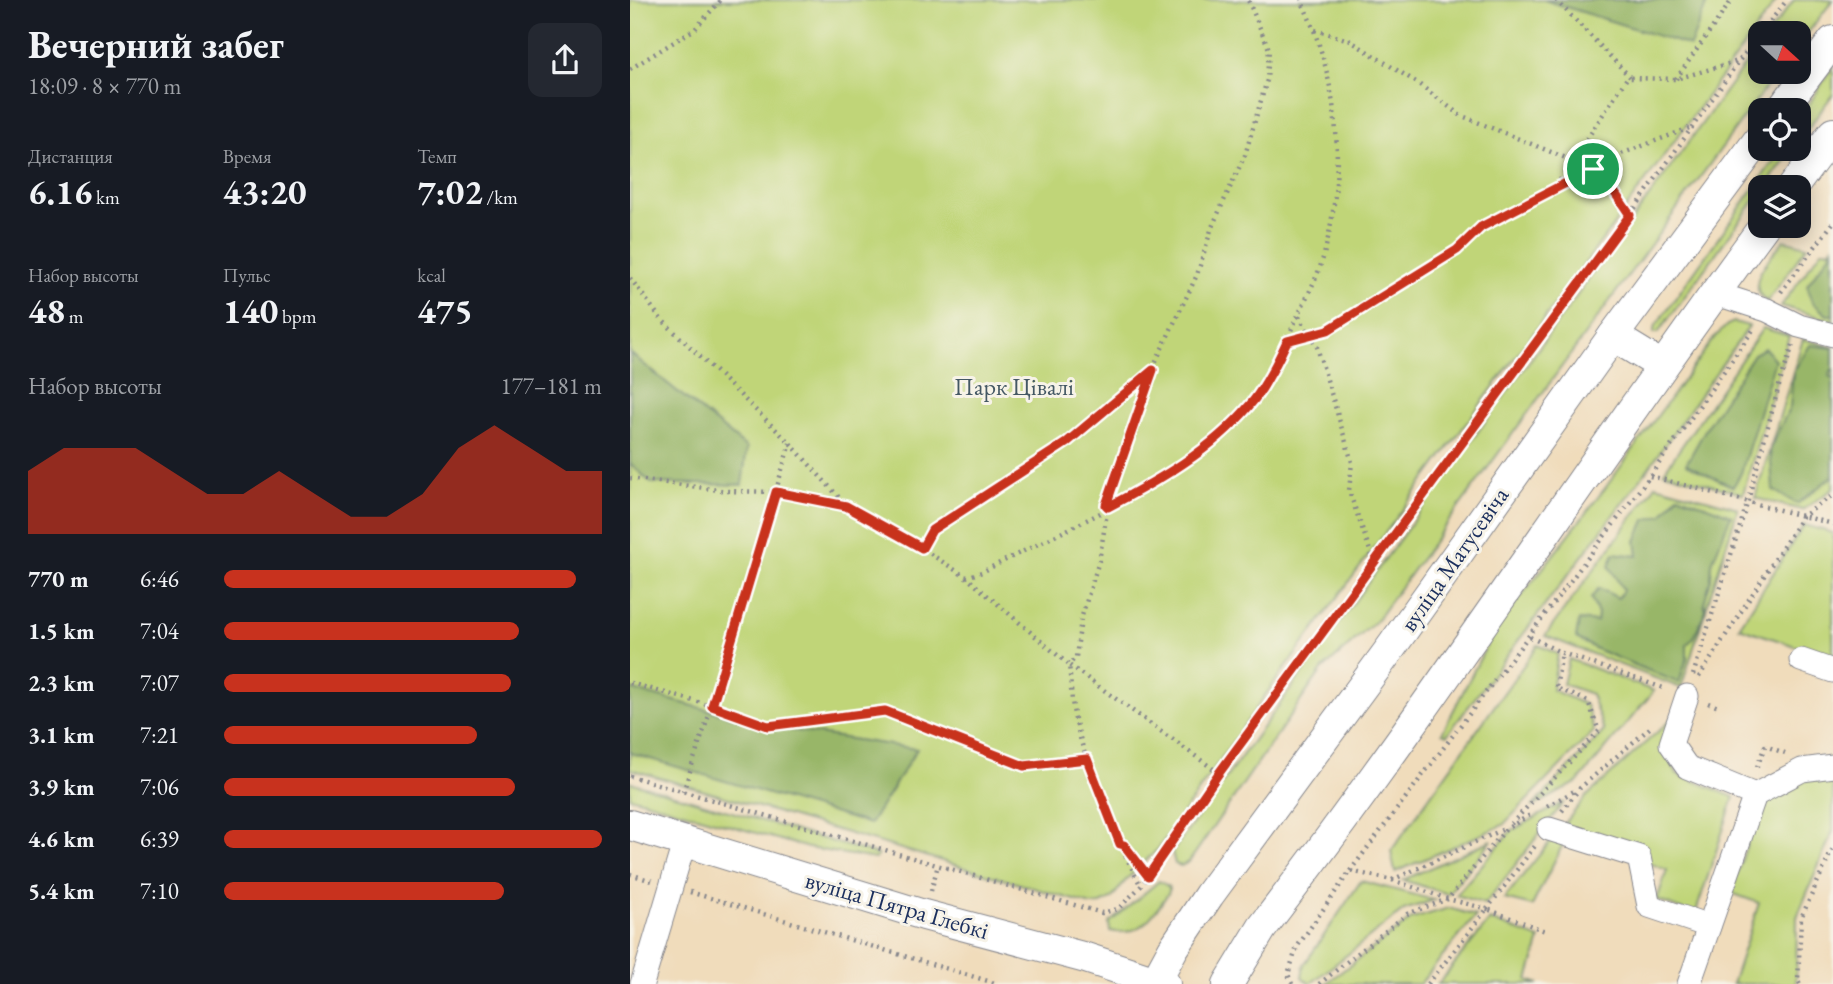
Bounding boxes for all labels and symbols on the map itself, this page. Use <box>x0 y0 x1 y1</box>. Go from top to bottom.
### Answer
north arrow <box>1748 21 1811 84</box>
pin <box>1563 139 1623 199</box>
park label: Парк Цівалі <box>954 371 1074 402</box>
street label: вуліца Матусевіча <box>1393 480 1516 637</box>
street label: вуліца Пятра Глебкі <box>802 864 992 946</box>

